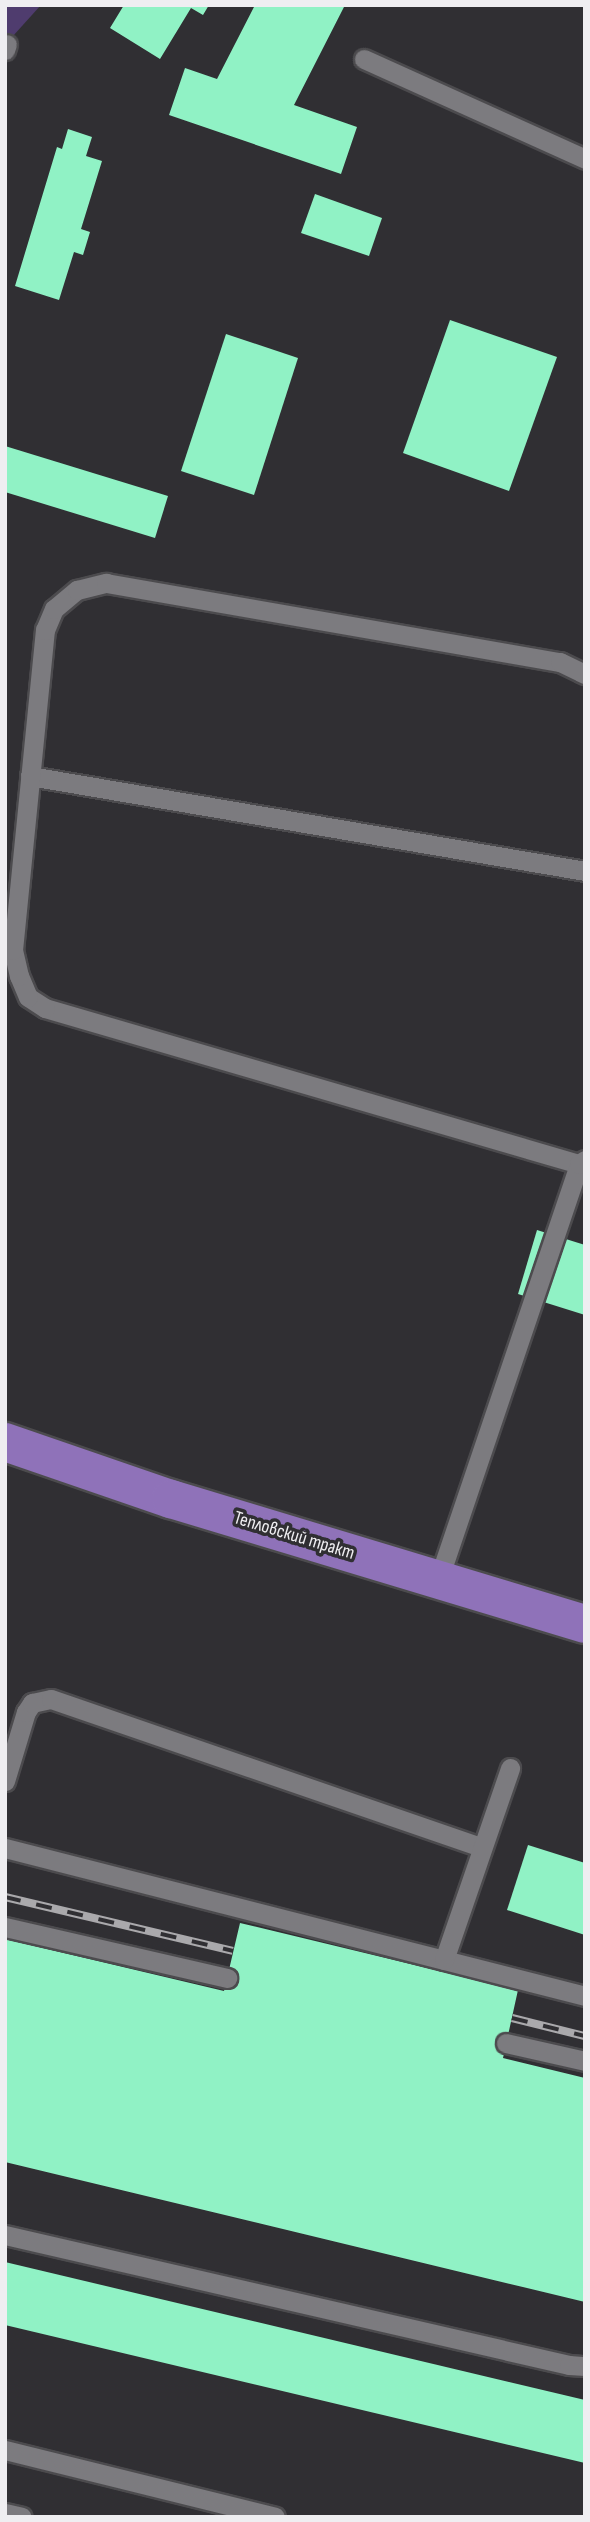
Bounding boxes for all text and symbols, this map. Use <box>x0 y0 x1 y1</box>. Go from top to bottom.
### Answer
street label: Тепловский тракт <box>231 1507 357 1565</box>

